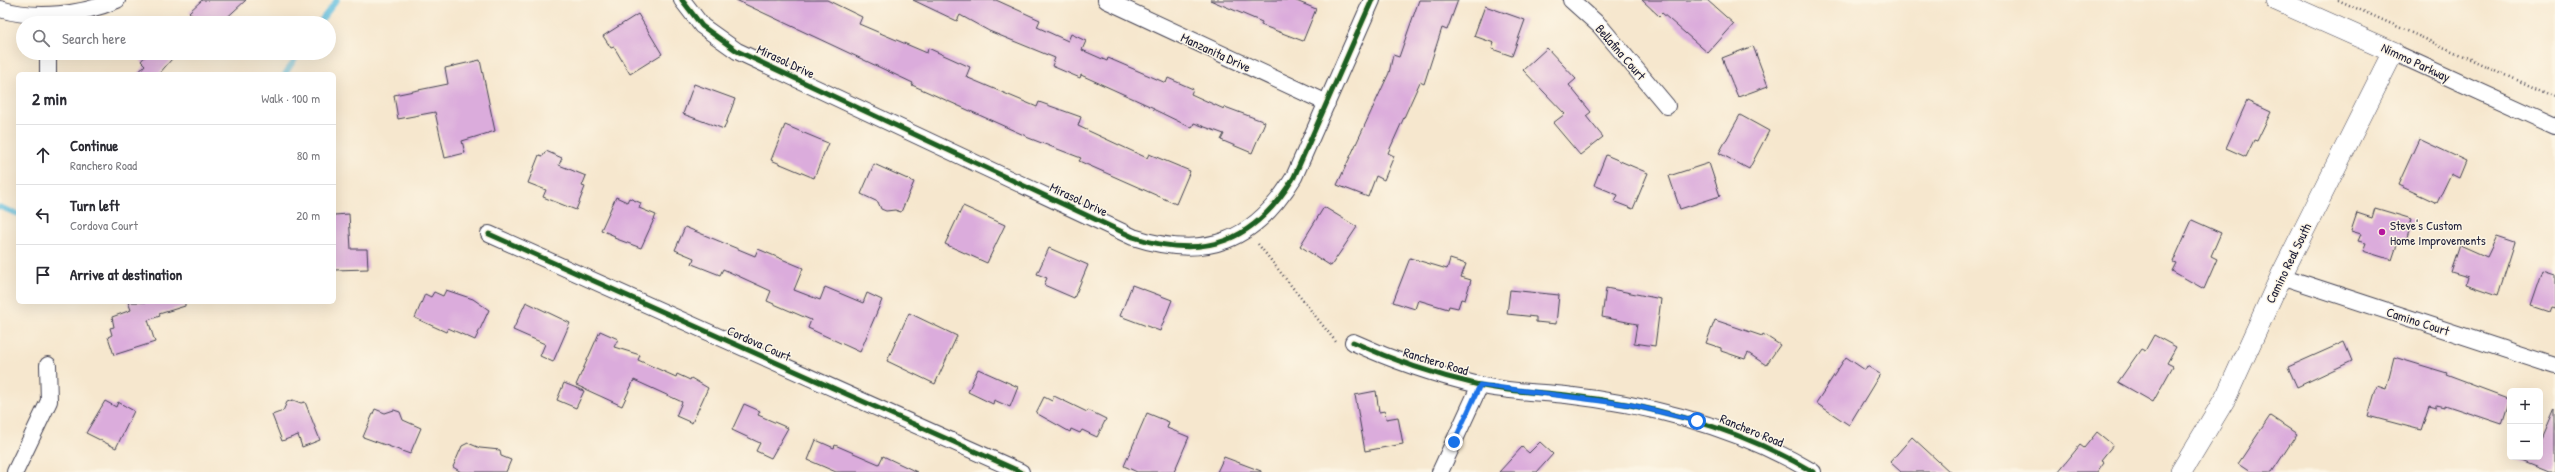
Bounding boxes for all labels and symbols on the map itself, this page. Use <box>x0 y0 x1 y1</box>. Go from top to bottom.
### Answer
street label: Bellafina Court <box>1592 20 1651 84</box>
street label: Manzanita Drive <box>1178 28 1254 76</box>
street label: Nimmo Parkway <box>2379 38 2454 86</box>
street label: Mirasol Drive <box>754 40 818 82</box>
street label: Mirasol Drive <box>1047 178 1111 220</box>
place label: Steve's Custom Home Improvements <box>2390 216 2486 249</box>
street label: Camino Real South <box>2261 219 2315 306</box>
marker: Steve's Custom Home Improvements <box>2377 227 2387 237</box>
street label: Camino Court <box>2384 302 2452 340</box>
street label: Cordova Court <box>724 321 794 365</box>
street label: Ranchero Road <box>1401 343 1471 379</box>
street label: Ranchero Road <box>1718 409 1786 451</box>
route start <box>1688 412 1706 430</box>
route end <box>1445 433 1463 451</box>

